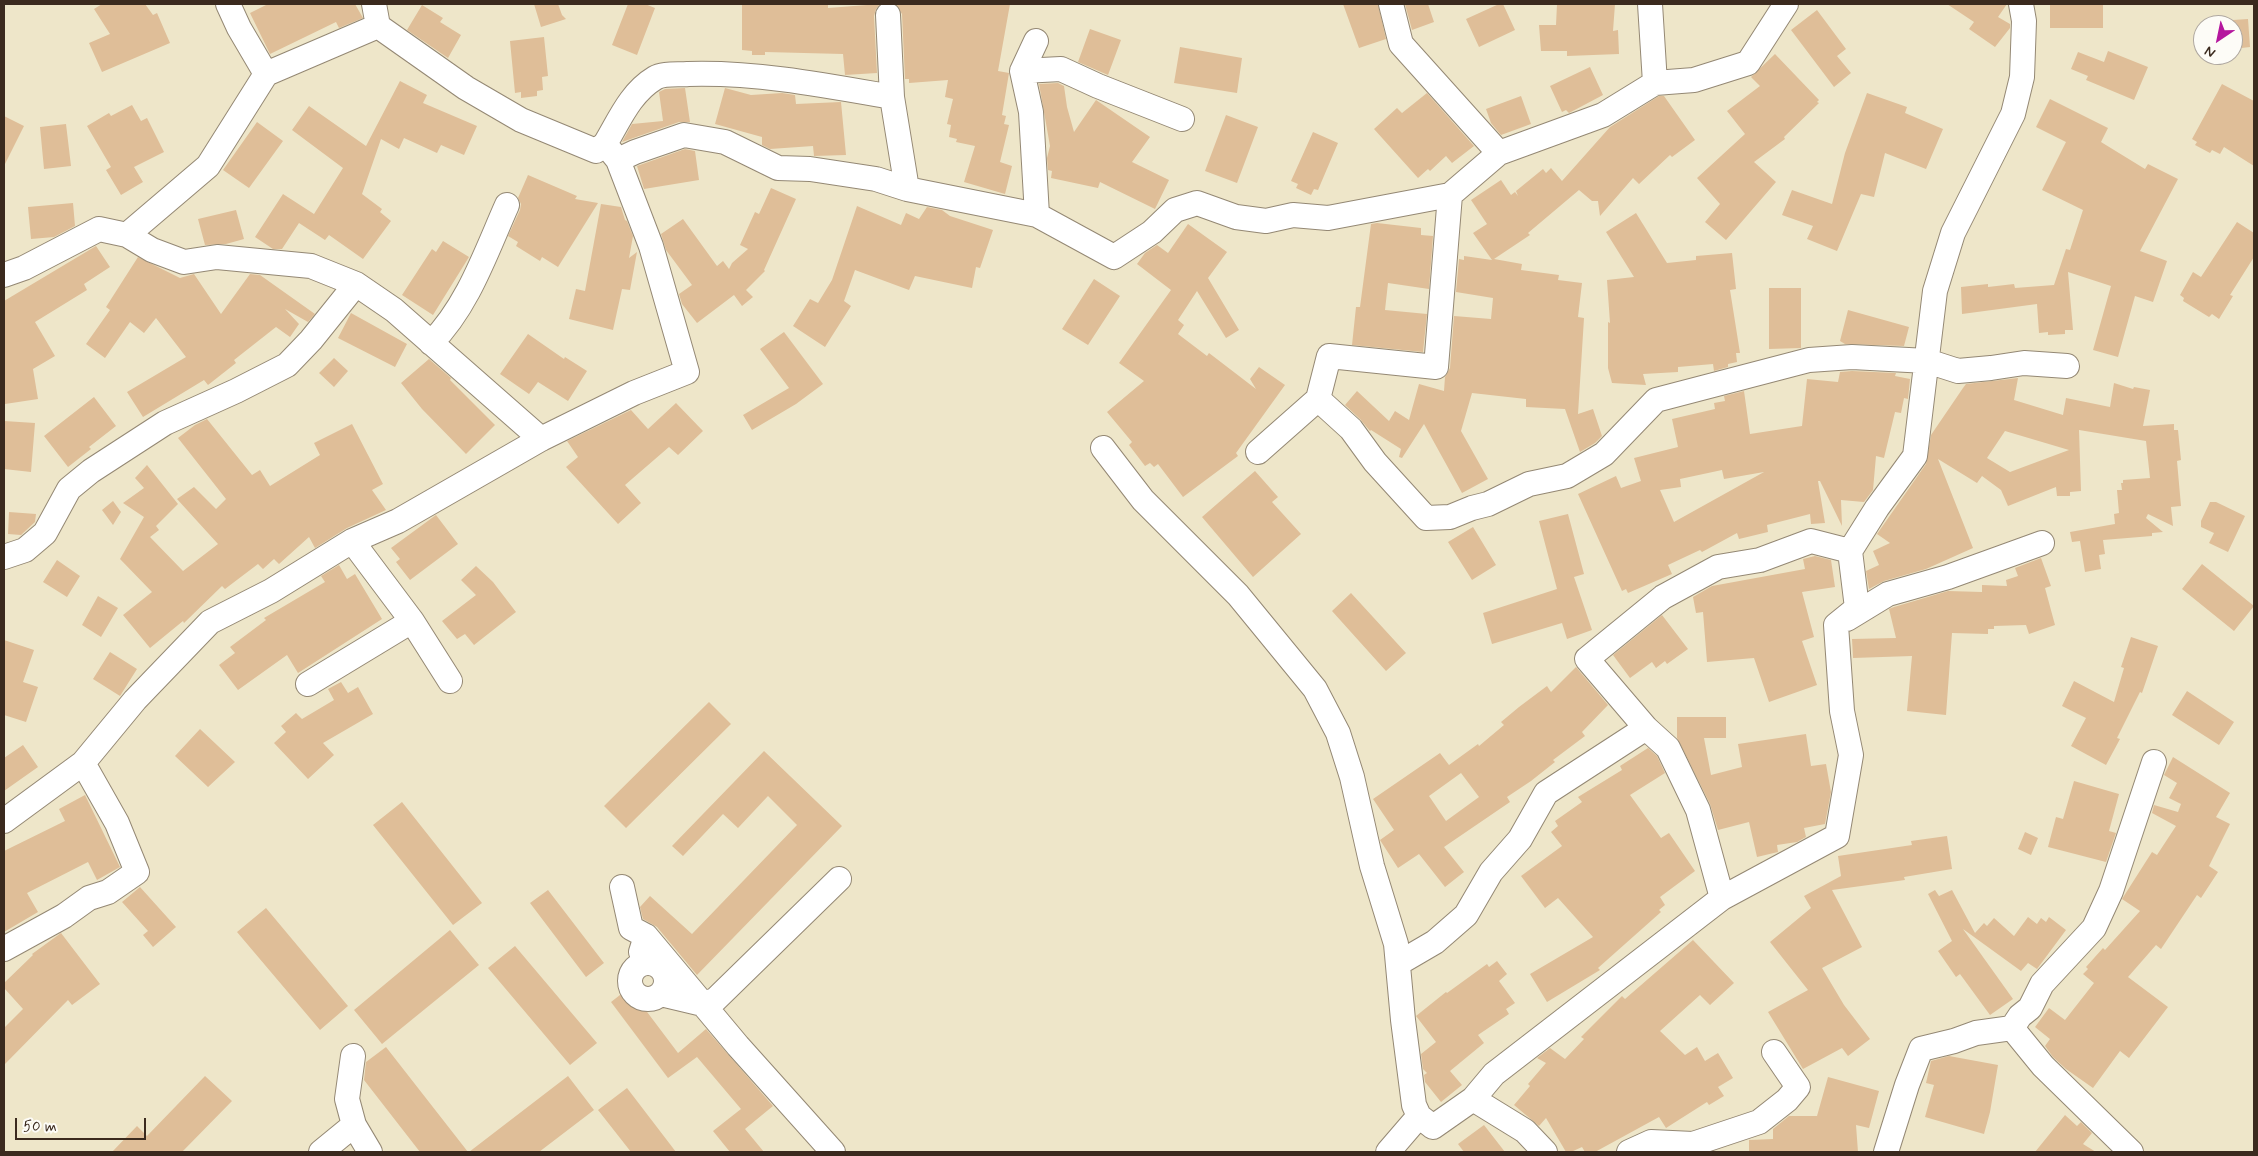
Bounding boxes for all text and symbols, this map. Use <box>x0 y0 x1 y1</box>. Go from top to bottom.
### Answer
north arrow <box>2193 15 2243 65</box>
text: N <box>2201 42 2219 62</box>
scale bar <box>18 1108 149 1140</box>
text: 50 m <box>23 1117 57 1137</box>

